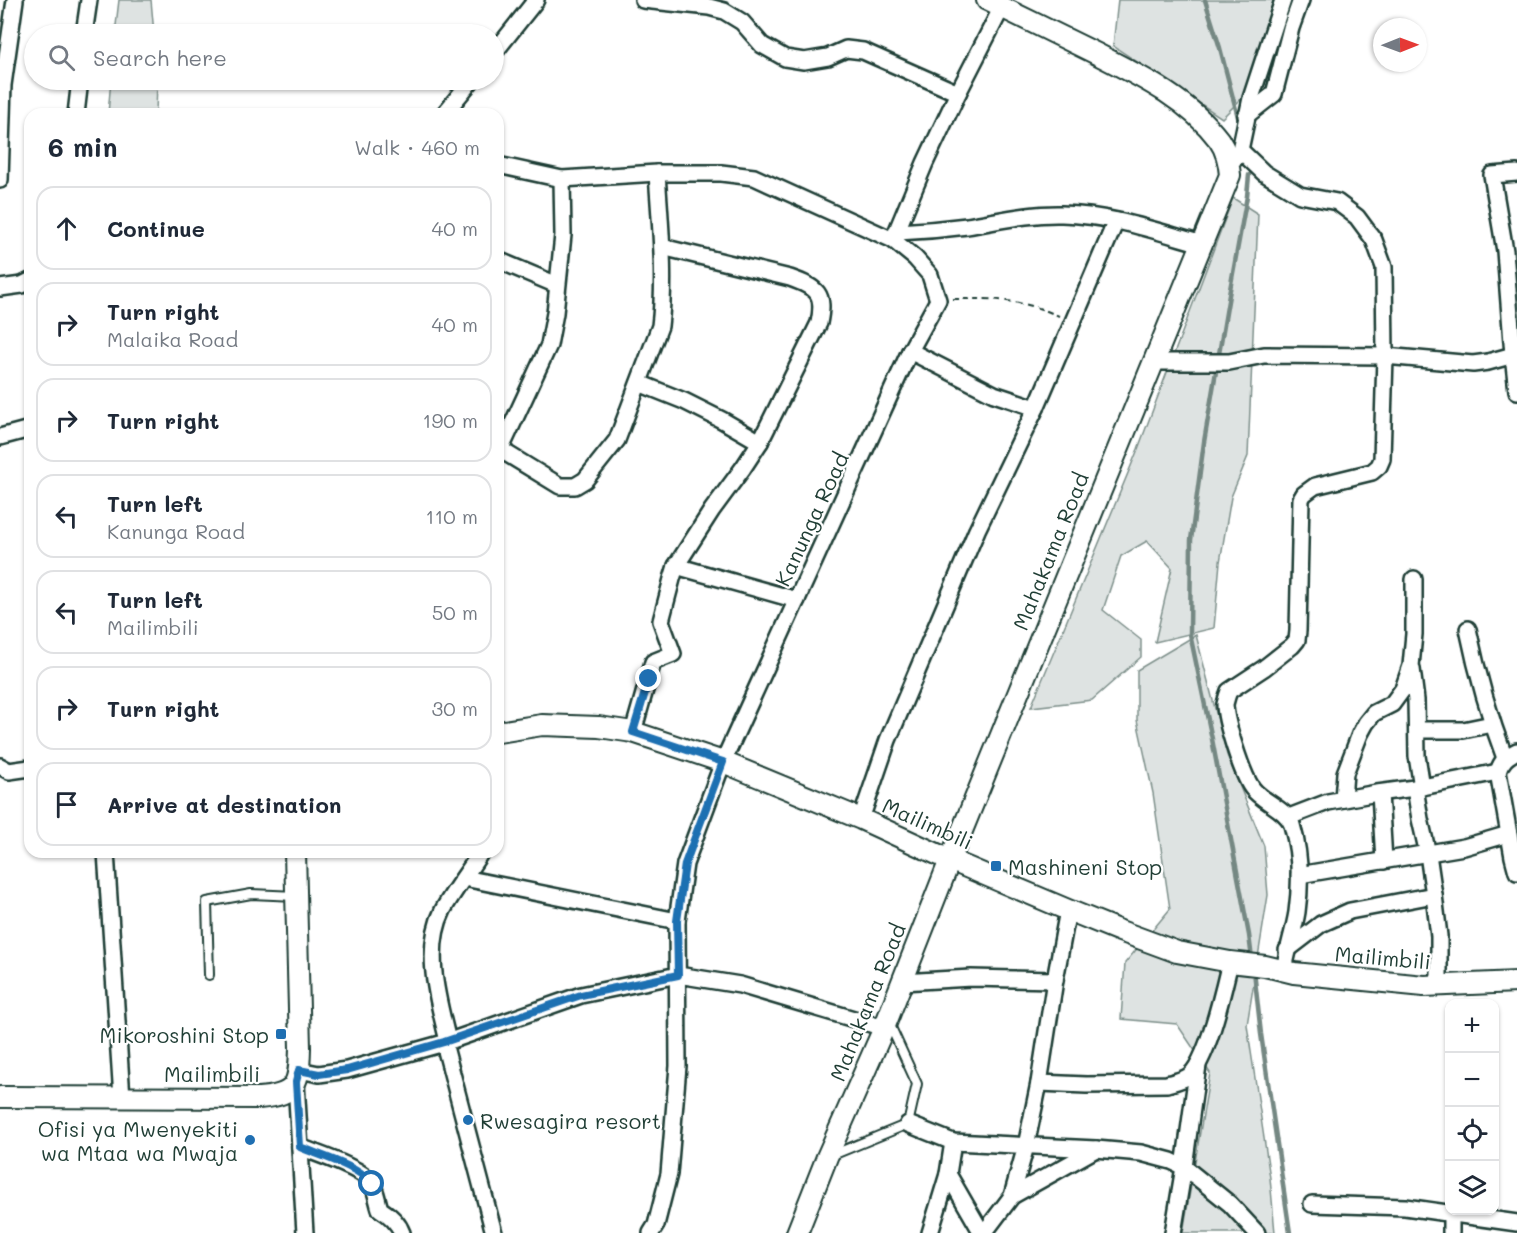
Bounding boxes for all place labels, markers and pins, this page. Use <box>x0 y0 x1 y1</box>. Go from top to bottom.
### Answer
place label: Mashineni Stop <box>1008 853 1162 880</box>
marker: Mashineni Stop <box>989 859 1003 873</box>
place label: Mikoroshini Stop <box>100 1021 269 1048</box>
marker: Mikoroshini Stop <box>274 1027 288 1041</box>
place label: Rwesagira resort <box>480 1107 661 1134</box>
marker: Rwesagira resort <box>461 1113 475 1127</box>
place label: Ofisi ya Mwenyekiti wa Mtaa wa Mwaja <box>38 1115 238 1166</box>
marker: Ofisi ya Mwenyekiti wa Mtaa wa Mwaja <box>243 1133 257 1147</box>

